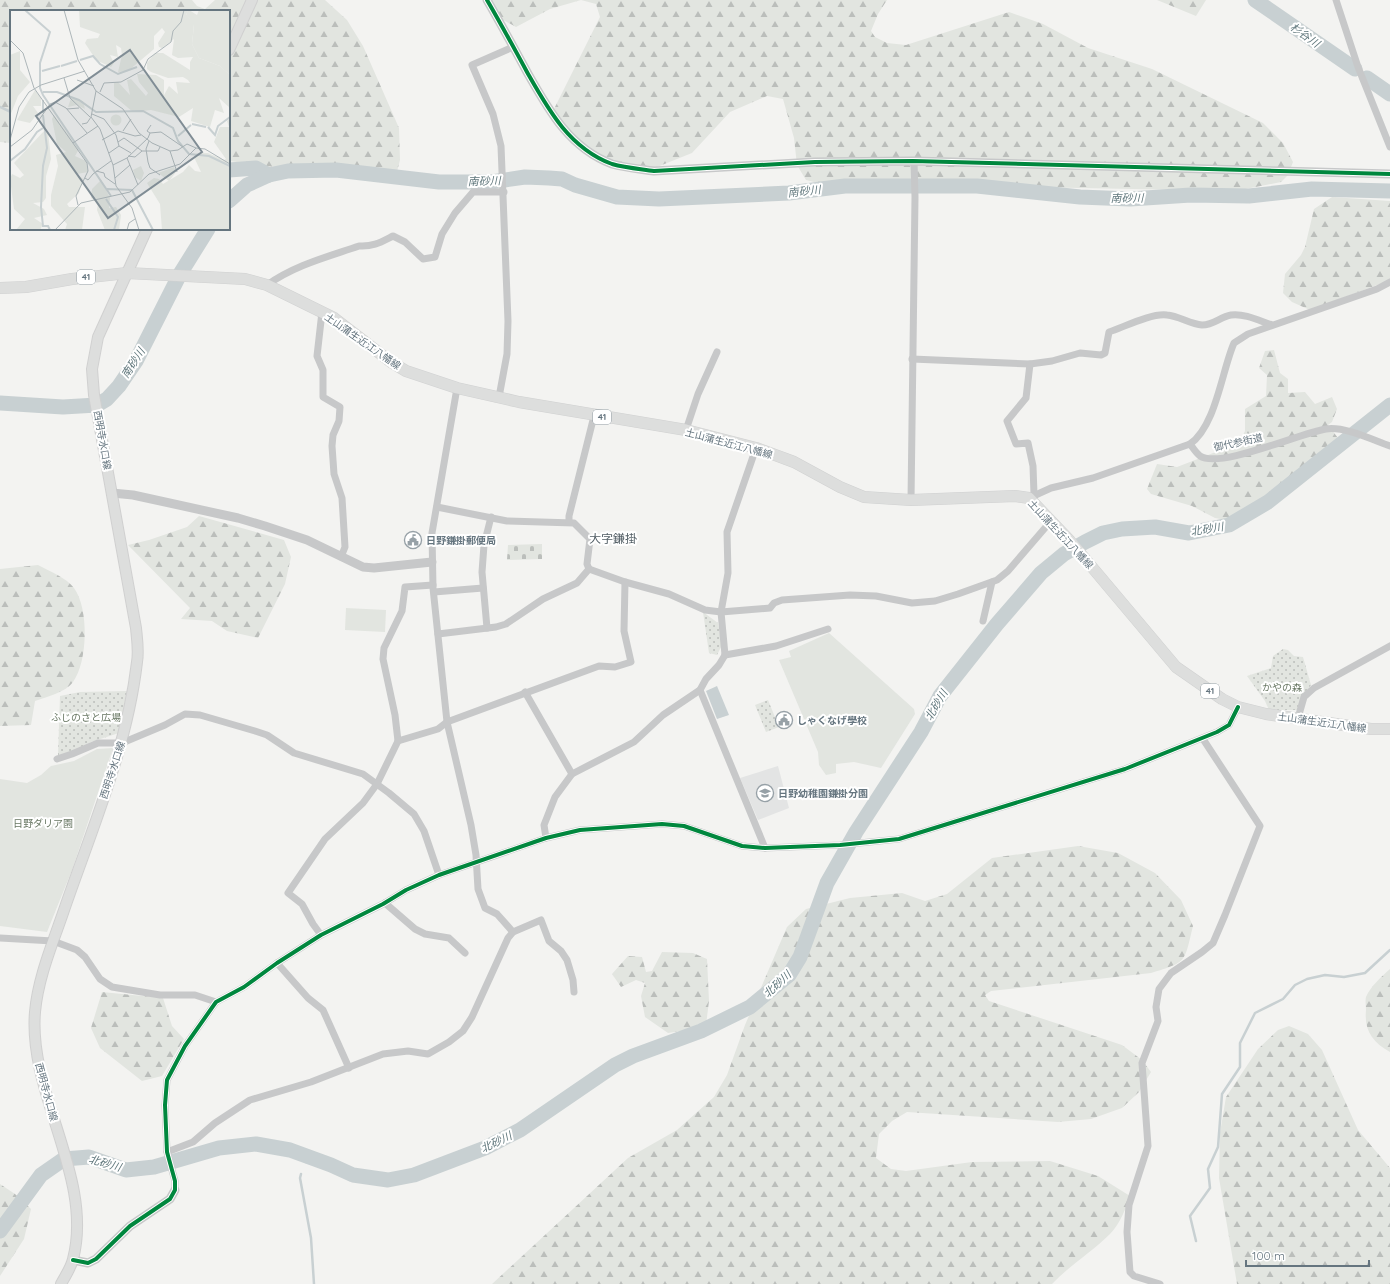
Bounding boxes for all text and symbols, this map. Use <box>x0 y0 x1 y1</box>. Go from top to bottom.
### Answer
inset map <box>10 10 230 230</box>
water label: 杉谷川 <box>1287 20 1323 51</box>
water label: 南砂川 <box>467 173 502 189</box>
water label: 南砂川 <box>787 182 822 200</box>
water label: 南砂川 <box>1110 191 1145 205</box>
road number: 41 <box>77 270 95 284</box>
street label: 土山蒲生近江八幡線 <box>322 310 403 373</box>
water label: 南砂川 <box>118 345 148 381</box>
street label: 西明寺水口線 <box>91 409 114 471</box>
road number: 41 <box>593 410 611 424</box>
street label: 土山蒲生近江八幡線 <box>684 426 774 461</box>
street label: 御代参街道 <box>1212 431 1264 454</box>
street label: 土山蒲生近江八幡線 <box>1025 497 1096 572</box>
water label: 北砂川 <box>1190 519 1225 538</box>
public building icon: 日野鎌掛郵便局 <box>403 530 423 550</box>
district label: 大字鎌掛 <box>589 531 637 546</box>
place label: 日野鎌掛郵便局 <box>426 534 496 547</box>
park label: かやの森 <box>1262 681 1302 694</box>
road number: 41 <box>1201 684 1219 698</box>
water label: 北砂川 <box>922 686 951 723</box>
public building icon: しゃくなげ學校 <box>774 710 794 730</box>
street label: 土山蒲生近江八幡線 <box>1276 710 1367 735</box>
park label: ふじのさと広場 <box>51 711 121 724</box>
place label: しゃくなげ學校 <box>797 714 867 727</box>
street label: 西明寺水口線 <box>97 740 128 801</box>
school or university icon: 日野幼稚園鎌掛分園 <box>755 783 775 803</box>
place label: 日野幼稚園鎌掛分園 <box>778 787 868 800</box>
park label: 日野ダリア園 <box>13 817 73 830</box>
water label: 北砂川 <box>760 967 795 1000</box>
street label: 西明寺水口線 <box>32 1061 61 1123</box>
water label: 北砂川 <box>478 1128 515 1156</box>
water label: 北砂川 <box>87 1152 124 1175</box>
scale bar <box>1246 1242 1369 1268</box>
text: 100 m <box>1252 1248 1285 1263</box>

